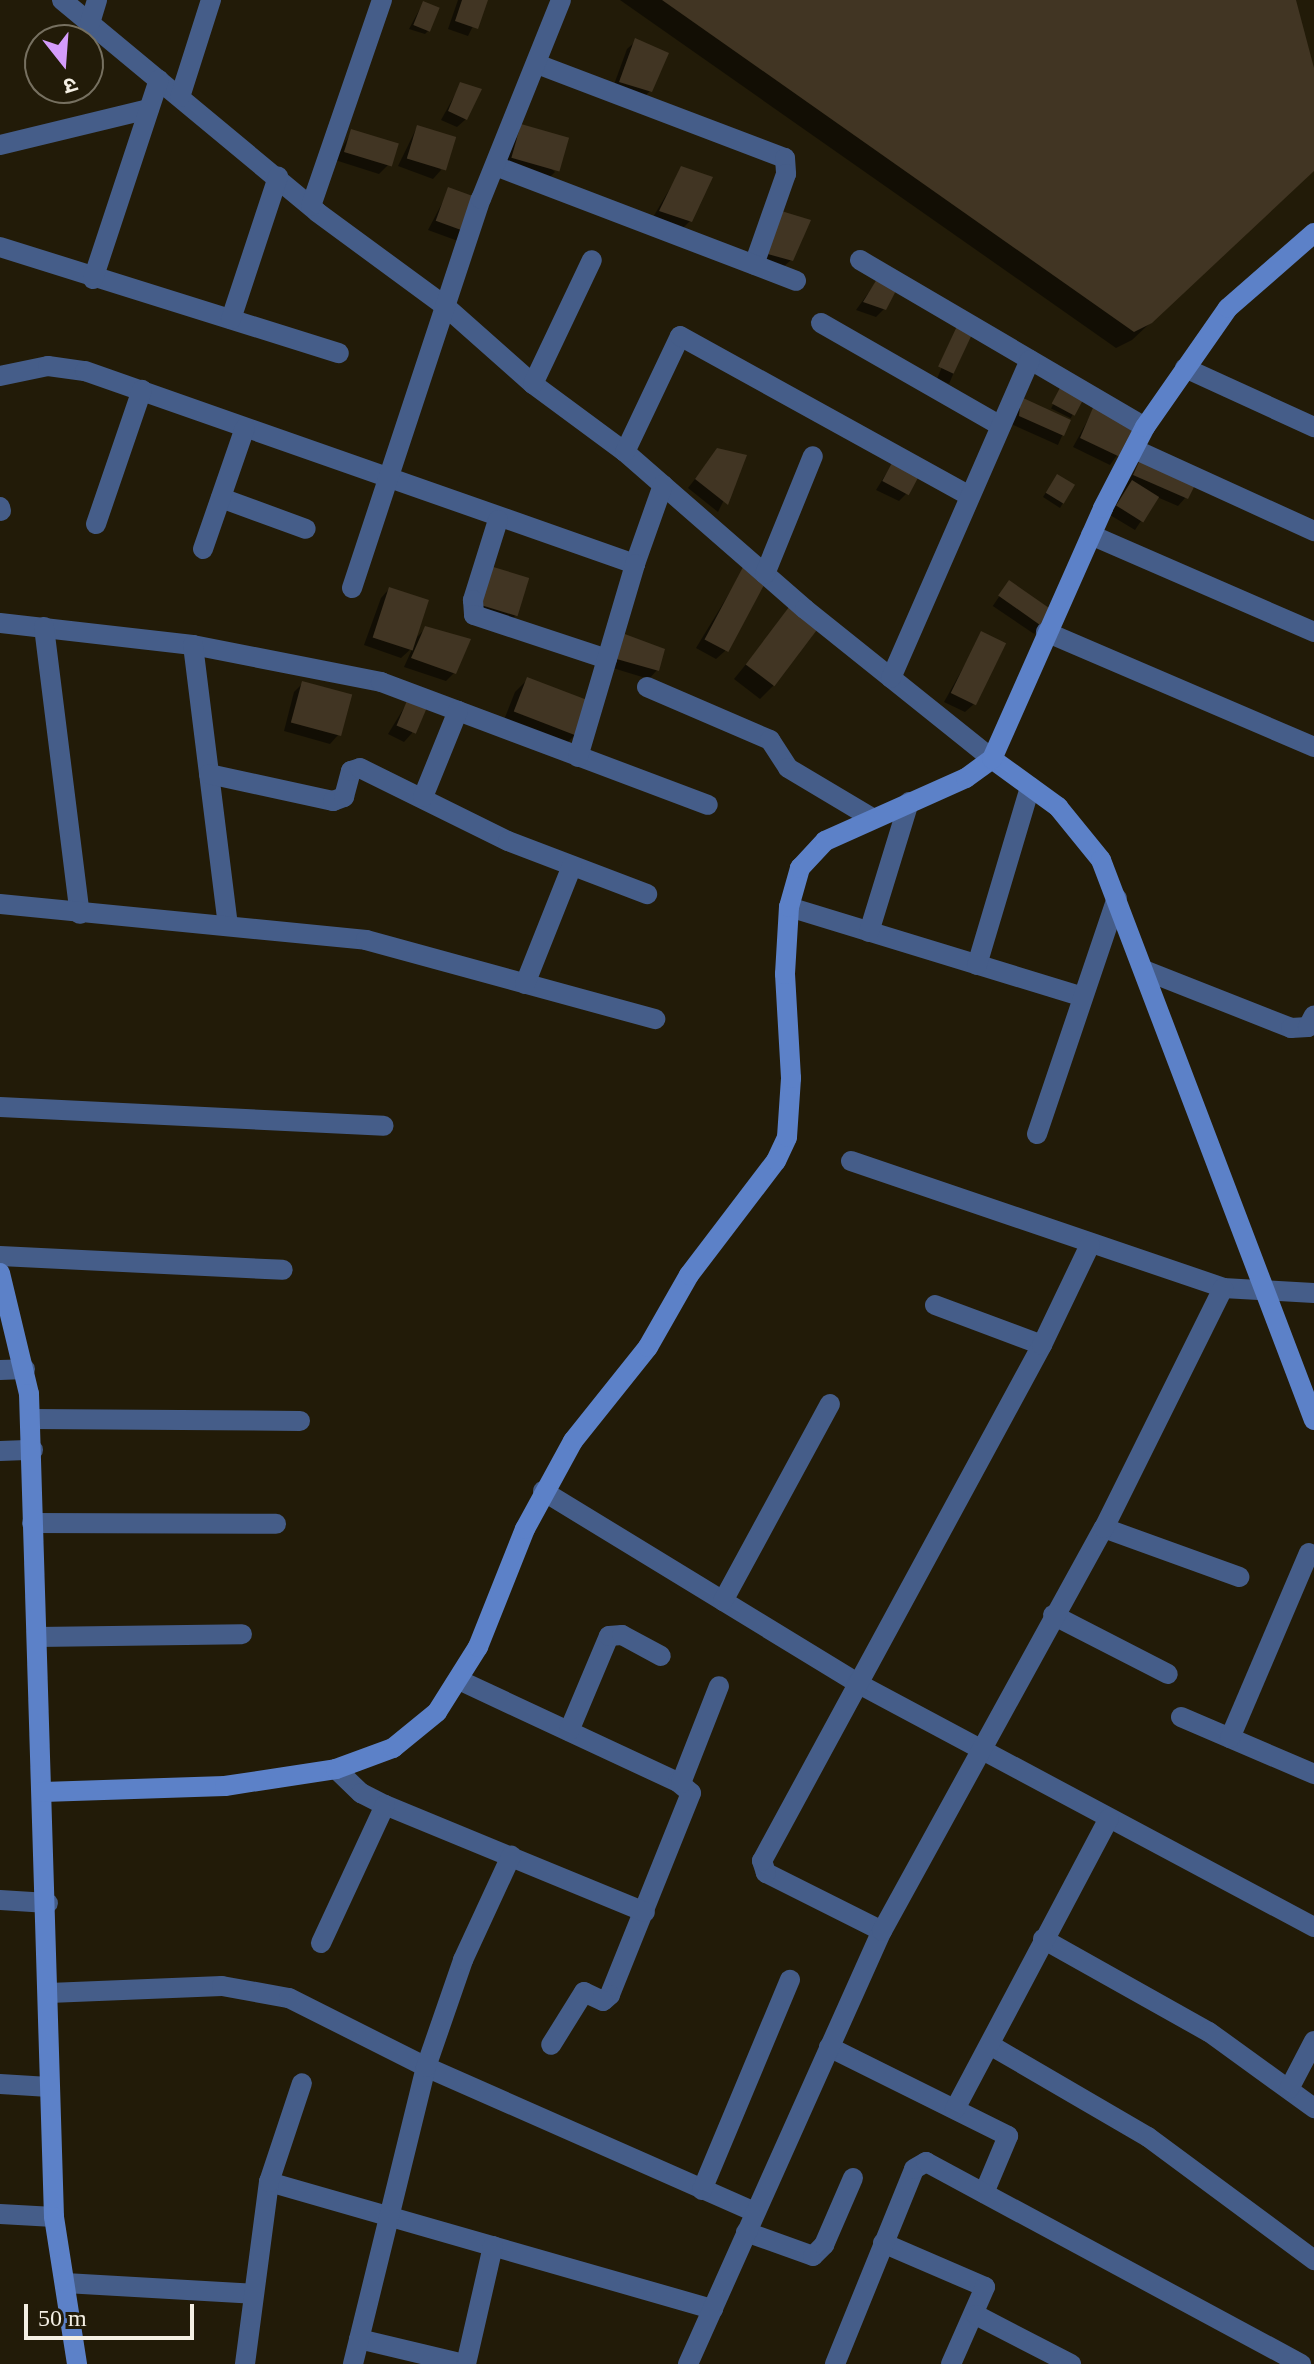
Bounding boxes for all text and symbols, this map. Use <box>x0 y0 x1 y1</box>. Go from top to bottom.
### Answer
north arrow <box>24 24 104 104</box>
text: उ <box>61 72 80 99</box>
scale bar <box>28 2288 198 2338</box>
text: 50 m <box>38 2305 87 2331</box>

